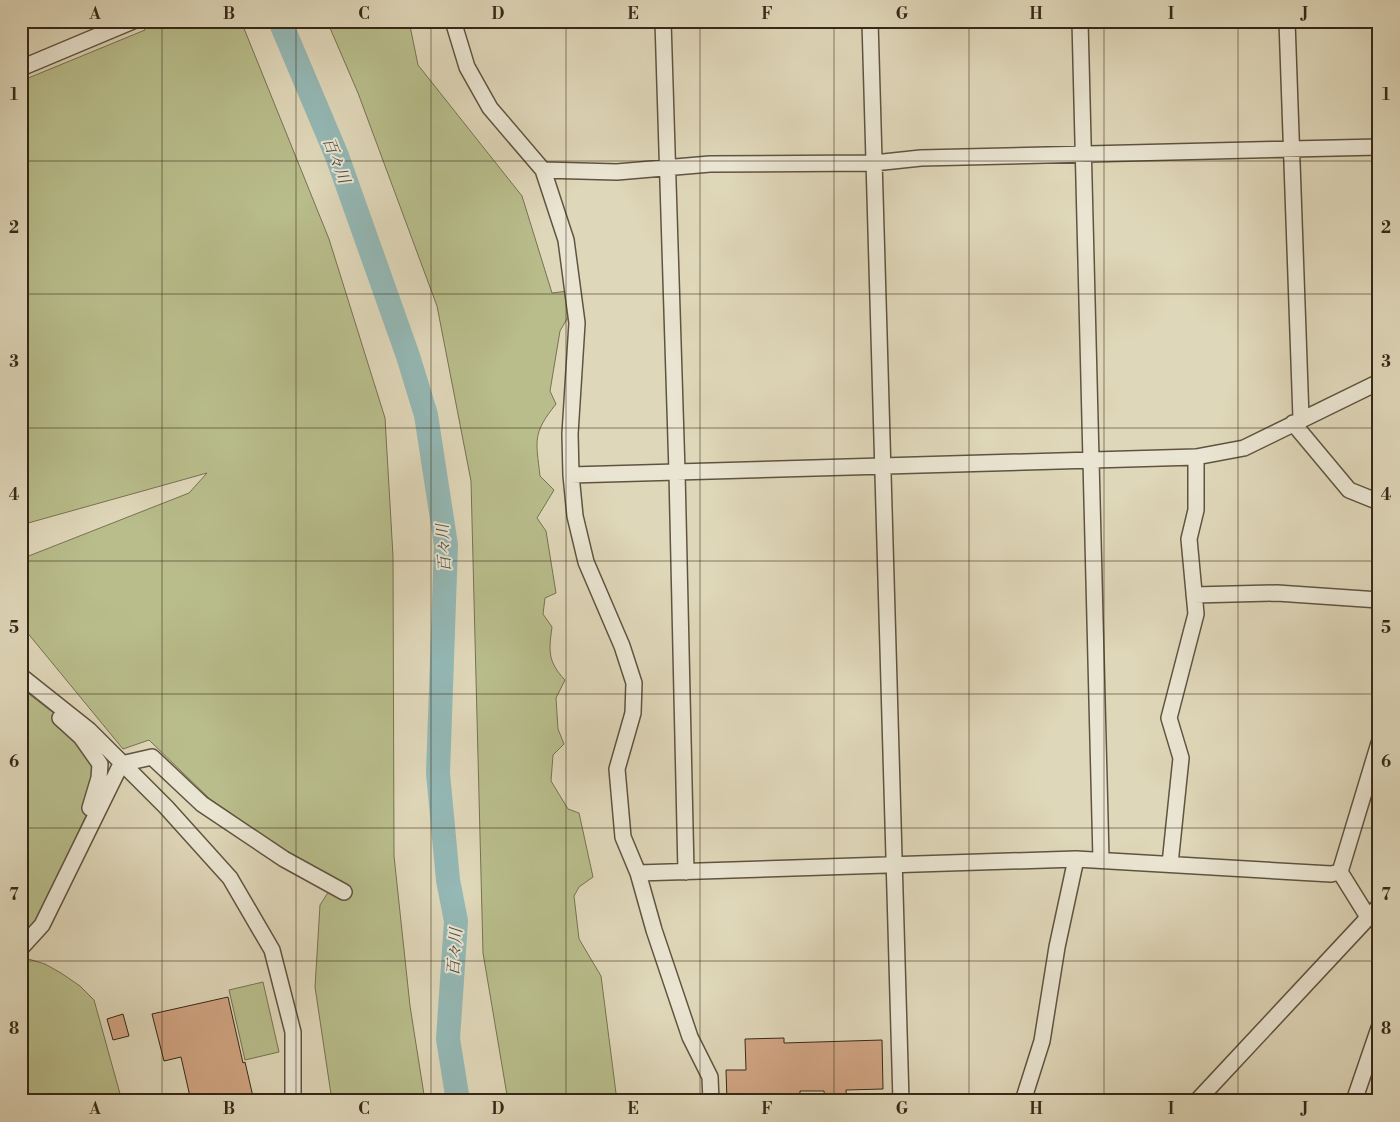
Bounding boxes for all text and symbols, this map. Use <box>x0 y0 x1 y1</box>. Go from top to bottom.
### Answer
text: A <box>88 4 101 24</box>
text: B <box>223 4 235 24</box>
text: C <box>358 4 370 24</box>
text: D <box>492 4 505 24</box>
text: E <box>627 4 639 24</box>
text: F <box>761 4 773 24</box>
text: G <box>896 4 909 24</box>
text: H <box>1029 4 1043 24</box>
text: I <box>1168 4 1174 24</box>
text: J <box>1300 4 1308 24</box>
text: 1 <box>10 85 18 105</box>
text: 1 <box>1382 85 1390 105</box>
water label: 百々川 <box>318 134 355 188</box>
text: 2 <box>9 218 19 238</box>
text: 2 <box>1381 218 1391 238</box>
text: 3 <box>9 352 19 372</box>
text: 3 <box>1381 352 1391 372</box>
text: 4 <box>9 485 20 505</box>
text: 4 <box>1381 485 1392 505</box>
water label: 百々川 <box>433 521 455 572</box>
text: 5 <box>9 618 19 638</box>
text: 5 <box>1381 618 1391 638</box>
text: 6 <box>9 752 19 772</box>
text: 6 <box>1381 752 1391 772</box>
text: 7 <box>9 885 19 905</box>
text: 7 <box>1381 885 1391 905</box>
water label: 百々川 <box>443 925 467 977</box>
text: 8 <box>9 1019 19 1039</box>
text: 8 <box>1381 1019 1391 1039</box>
text: A <box>88 1099 101 1119</box>
text: B <box>223 1099 235 1119</box>
text: C <box>358 1099 370 1119</box>
text: D <box>492 1099 505 1119</box>
text: E <box>627 1099 639 1119</box>
text: F <box>761 1099 773 1119</box>
text: G <box>896 1099 909 1119</box>
text: H <box>1029 1099 1043 1119</box>
text: I <box>1168 1099 1174 1119</box>
text: J <box>1300 1099 1308 1119</box>

